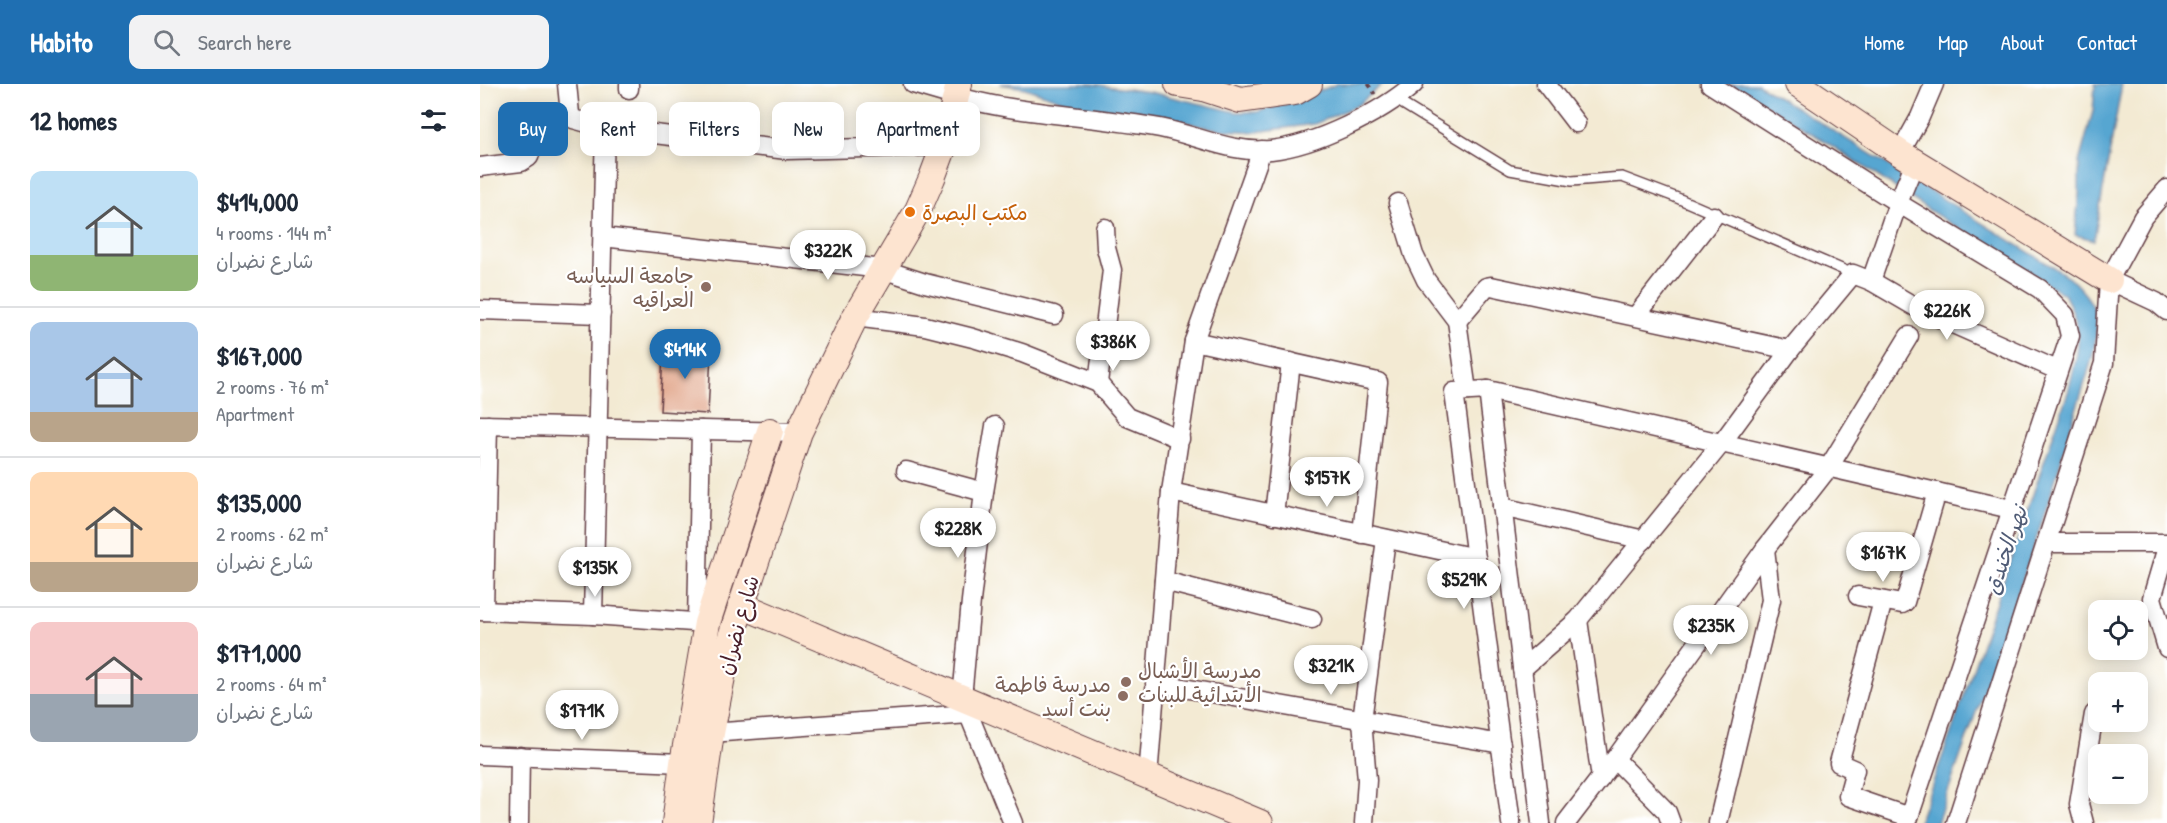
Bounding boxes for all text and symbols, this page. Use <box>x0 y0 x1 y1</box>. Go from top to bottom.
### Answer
search box <box>129 15 549 69</box>
text: Habito <box>30 23 93 61</box>
icon: search <box>150 26 183 59</box>
text: Search here <box>198 27 292 57</box>
text: Home <box>1864 28 1905 57</box>
text: Map <box>1938 28 1968 57</box>
text: About <box>2001 28 2044 57</box>
text: Contact <box>2077 28 2137 57</box>
chip: Buy <box>498 102 568 156</box>
chip: Rent <box>580 102 657 156</box>
chip: Filters <box>669 102 760 156</box>
chip: New <box>772 102 844 156</box>
chip: Apartment <box>856 102 980 156</box>
text: 12 homes <box>30 103 117 138</box>
icon: filters <box>417 104 450 137</box>
text: $414,000 <box>216 184 298 219</box>
icon: home <box>78 195 150 267</box>
place label: مكتب البصرة <box>922 198 1028 227</box>
marker: مكتب البصرة <box>903 205 917 219</box>
text: 4 rooms · 144 m² <box>216 219 331 246</box>
pin: $322K <box>786 230 870 281</box>
text: $322K <box>804 236 852 263</box>
text: شارع نضران <box>216 247 313 274</box>
place label: جامعة السياسه العراقيه <box>567 261 694 314</box>
marker: جامعة السياسه العراقيه <box>699 280 713 294</box>
pin: $226K <box>1905 290 1989 341</box>
text: $226K <box>1923 296 1971 323</box>
pin: $386K <box>1071 321 1155 372</box>
text: $386K <box>1090 327 1136 354</box>
pin: $414K <box>643 329 727 380</box>
text: $414K <box>664 335 706 362</box>
text: $167,000 <box>216 338 302 373</box>
icon: home <box>78 346 150 418</box>
text: 2 rooms · 76 m² <box>216 373 329 400</box>
text: Apartment <box>216 400 294 427</box>
pin: $157K <box>1285 457 1369 508</box>
text: $157K <box>1304 463 1350 490</box>
text: $135,000 <box>216 485 301 520</box>
icon: home <box>78 496 150 568</box>
water label: نهر الخندق <box>1976 499 2035 598</box>
pin: $228K <box>916 508 1000 559</box>
text: $228K <box>934 514 982 541</box>
text: 2 rooms · 62 m² <box>216 520 328 547</box>
pin: $167K <box>1841 532 1925 583</box>
text: $167K <box>1860 538 1906 565</box>
pin: $135K <box>553 547 637 598</box>
text: شارع نضران <box>216 548 313 575</box>
text: $135K <box>572 553 618 580</box>
pin: $529K <box>1422 559 1506 610</box>
text: $529K <box>1441 565 1487 592</box>
street label: شارع نضران <box>710 572 767 678</box>
map controls <box>2088 600 2148 804</box>
button: locate <box>2088 600 2148 660</box>
pin: $235K <box>1669 605 1753 656</box>
text: $235K <box>1687 611 1735 638</box>
text: $171,000 <box>216 635 301 670</box>
pin: $321K <box>1289 645 1373 696</box>
icon: home <box>78 646 150 718</box>
text: $321K <box>1308 651 1354 678</box>
place label: مدرسة الأشبال الأبتدائية للبنات <box>1138 656 1262 709</box>
text: 2 rooms · 64 m² <box>216 670 327 697</box>
place label: مدرسة فاطمة بنت أسد <box>995 670 1111 723</box>
button: + <box>2088 672 2148 732</box>
marker: مدرسة الأشبال الأبتدائية للبنات <box>1119 675 1133 689</box>
marker: مدرسة فاطمة بنت أسد <box>1116 689 1130 703</box>
pin: $171K <box>540 690 624 741</box>
text: $171K <box>559 696 605 723</box>
text: شارع نضران <box>216 698 313 725</box>
button: − <box>2088 744 2148 804</box>

